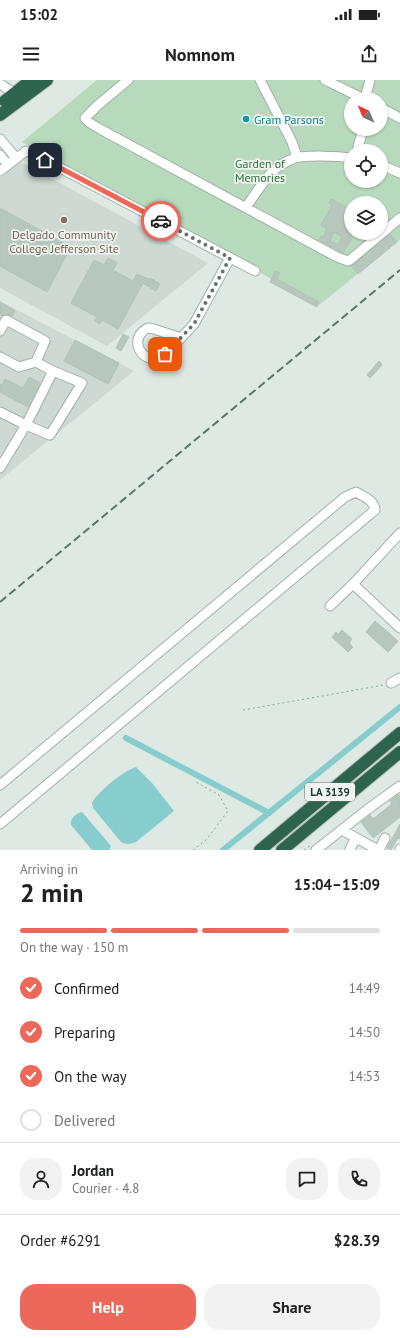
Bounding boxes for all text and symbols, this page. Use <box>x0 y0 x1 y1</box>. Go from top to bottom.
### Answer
text: 15:02 <box>20 5 58 24</box>
icon: menu <box>20 43 42 65</box>
text: Nomnom <box>165 43 235 66</box>
icon: share <box>358 43 380 65</box>
north arrow <box>344 92 388 136</box>
map controls <box>344 92 388 240</box>
place label: Gram Parsons <box>254 112 324 127</box>
marker: Gram Parsons <box>241 114 251 124</box>
pin <box>28 143 62 177</box>
button: locate <box>344 144 388 188</box>
icon: home <box>34 149 56 171</box>
park label: Garden of Memories <box>235 156 286 185</box>
button: layers <box>344 196 388 240</box>
courier <box>141 201 181 241</box>
icon: car <box>150 210 172 232</box>
marker: Delgado Community College Jefferson Site <box>59 215 69 225</box>
place label: Delgado Community College Jefferson Site <box>9 227 119 256</box>
pin <box>148 337 182 371</box>
icon: bag <box>154 343 176 365</box>
road number: LA 3139 <box>305 783 355 801</box>
text: Arriving in <box>20 861 78 878</box>
text: 15:04–15:09 <box>294 875 380 894</box>
text: 2 min <box>20 876 83 909</box>
text: On the way · 150 m <box>20 939 128 956</box>
icon: check <box>20 977 42 999</box>
text: Confirmed <box>54 979 119 998</box>
text: 14:49 <box>349 980 380 997</box>
icon: check <box>20 1021 42 1043</box>
text: Preparing <box>54 1023 116 1042</box>
text: 14:50 <box>349 1024 380 1041</box>
icon: check <box>20 1065 42 1087</box>
text: On the way <box>54 1067 127 1086</box>
text: 14:53 <box>349 1068 380 1085</box>
text: Delivered <box>54 1111 115 1130</box>
button: person <box>20 1158 62 1200</box>
button: chat <box>286 1158 328 1200</box>
button: phone <box>338 1158 380 1200</box>
text: Jordan <box>72 1161 114 1180</box>
text: Courier · 4.8 <box>72 1180 139 1197</box>
text: Order #6291 <box>20 1231 101 1250</box>
text: $28.39 <box>334 1231 380 1250</box>
button: Help <box>20 1284 196 1330</box>
button: Share <box>204 1284 380 1330</box>

